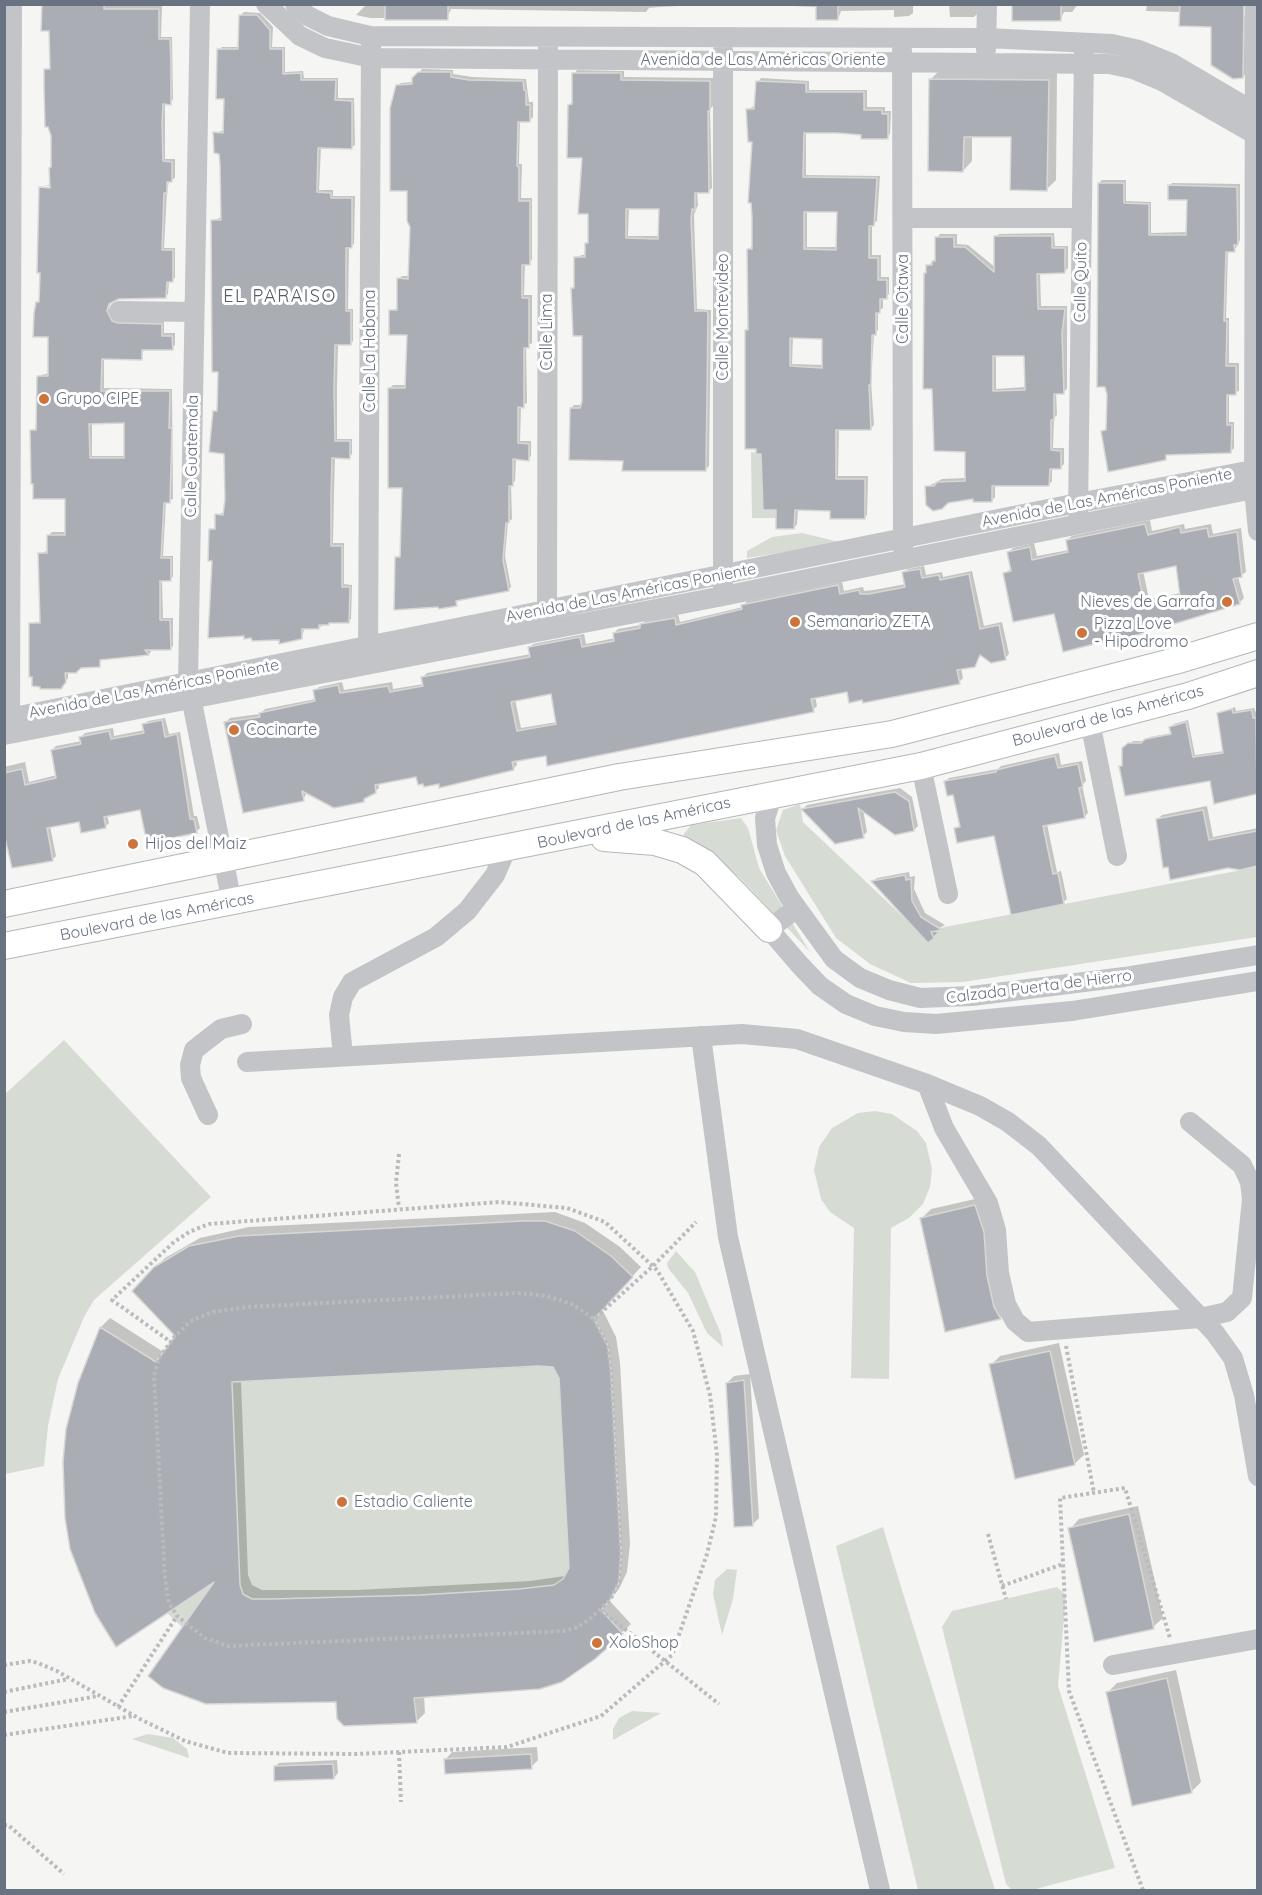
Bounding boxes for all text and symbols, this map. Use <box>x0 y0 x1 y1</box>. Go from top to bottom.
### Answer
street label: Avenida de Las Américas Oriente <box>641 50 885 70</box>
street label: Calle Quito <box>1071 241 1091 323</box>
street label: Calle Montevideo <box>713 253 733 381</box>
street label: Calle Otawa <box>893 254 913 344</box>
district label: EL PARAISO <box>223 286 337 308</box>
street label: Calle La Habana <box>360 290 380 412</box>
street label: Calle Lima <box>537 294 557 370</box>
place label: Grupo CIPE <box>56 389 139 409</box>
marker: Grupo CIPE <box>37 392 51 406</box>
street label: Calle Guatemala <box>181 394 203 518</box>
street label: Avenida de Las Américas Poniente <box>980 464 1234 532</box>
street label: Avenida de Las Américas Poniente <box>504 559 758 627</box>
place label: Nieves de Garrafa <box>1080 592 1215 612</box>
marker: Nieves de Garrafa <box>1220 595 1234 609</box>
place label: Semanario ZETA <box>807 612 930 632</box>
place label: Pizza Love - Hipodromo <box>1094 614 1188 652</box>
marker: Semanario ZETA <box>788 615 802 629</box>
marker: Pizza Love - Hipodromo <box>1075 626 1089 640</box>
street label: Avenida de Las Américas Poniente <box>27 655 281 723</box>
street label: Boulevard de las Américas <box>1010 681 1206 751</box>
place label: Cocinarte <box>246 720 317 740</box>
marker: Cocinarte <box>227 723 241 737</box>
street label: Boulevard de las Américas <box>536 793 732 853</box>
place label: Hijos del Maiz <box>145 834 247 854</box>
marker: Hijos del Maiz <box>126 837 140 851</box>
street label: Boulevard de las Américas <box>58 889 256 945</box>
street label: Calzada Puerta de Hierro <box>945 966 1133 1008</box>
place label: Estadio Caliente <box>354 1492 473 1512</box>
marker: Estadio Caliente <box>335 1495 349 1509</box>
place label: XoloShop <box>609 1633 679 1653</box>
marker: XoloShop <box>590 1636 604 1650</box>

